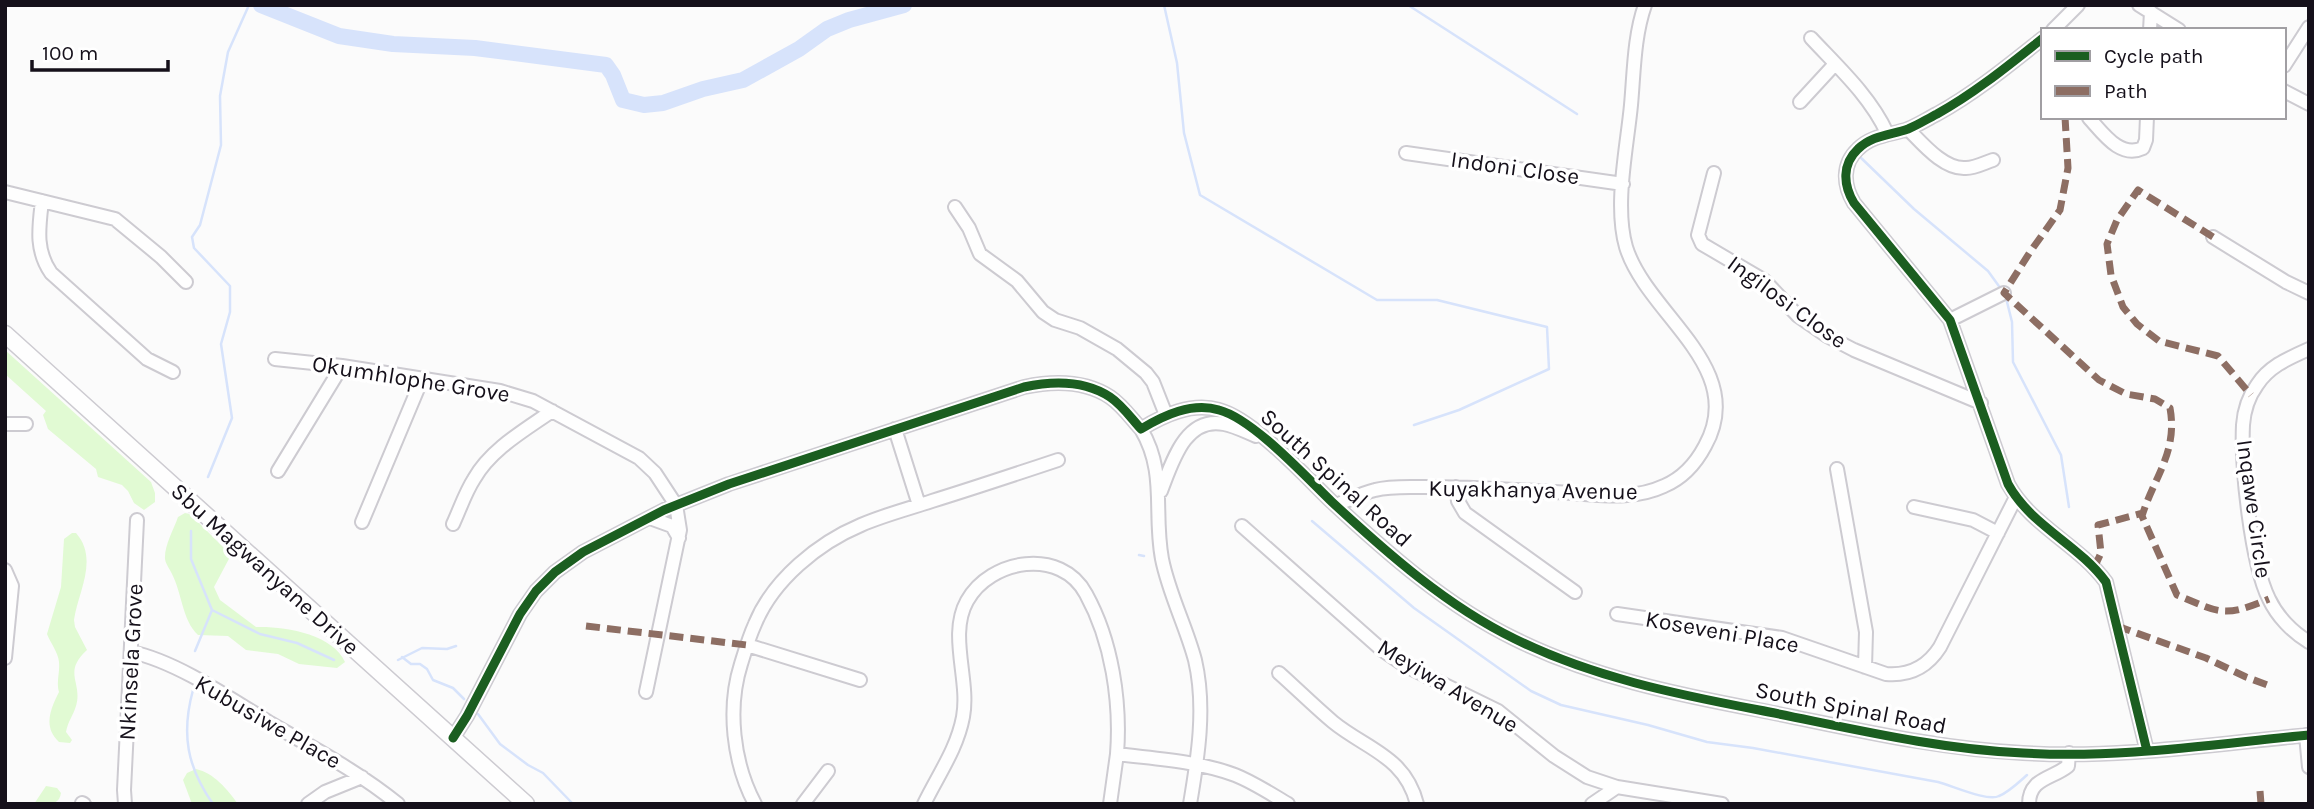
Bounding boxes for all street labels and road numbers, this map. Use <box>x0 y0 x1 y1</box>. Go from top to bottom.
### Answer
street label: Indoni Close <box>1449 146 1581 190</box>
street label: Ingilosi Close <box>1722 250 1852 354</box>
street label: Okumhlophe Grove <box>310 350 512 408</box>
street label: South Spinal Road <box>1255 403 1417 553</box>
street label: Inqawe Circle <box>2231 438 2277 580</box>
street label: Kuyakhanya Avenue <box>1428 475 1638 505</box>
street label: Sbu Magwanyane Drive <box>165 478 365 660</box>
street label: Nkinsela Grove <box>113 583 149 741</box>
street label: Koseveni Place <box>1643 605 1801 659</box>
street label: Meyiwa Avenue <box>1373 633 1523 739</box>
street label: Kubusiwe Place <box>190 669 346 775</box>
street label: South Spinal Road <box>1753 676 1949 740</box>

